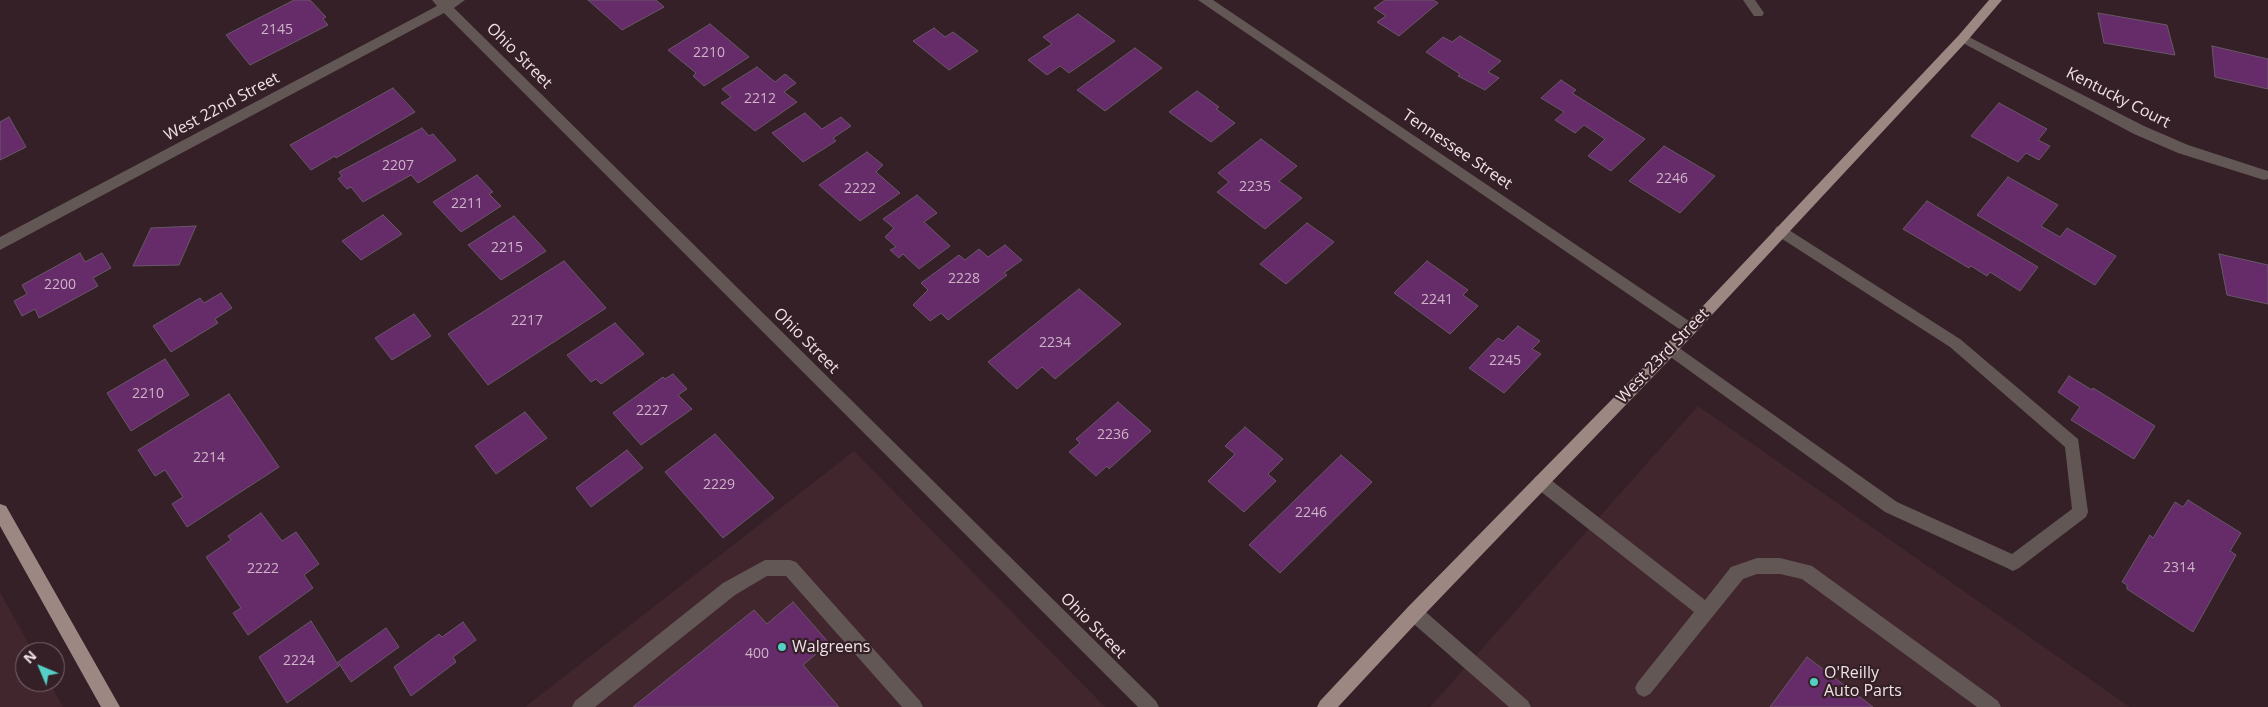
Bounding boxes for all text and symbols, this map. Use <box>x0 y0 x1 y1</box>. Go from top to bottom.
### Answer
street label: Ohio Street <box>482 19 556 93</box>
house number: 2145 <box>261 22 293 38</box>
house number: 2210 <box>693 45 725 61</box>
street label: Kentucky Court <box>2063 64 2173 132</box>
street label: West 22nd Street <box>161 68 283 146</box>
house number: 2212 <box>744 91 776 107</box>
street label: Tennessee Street <box>1398 106 1516 194</box>
house number: 2207 <box>382 158 414 174</box>
house number: 2246 <box>1656 171 1688 187</box>
house number: 2235 <box>1239 179 1271 195</box>
house number: 2222 <box>844 181 876 197</box>
house number: 2211 <box>451 196 483 212</box>
house number: 2215 <box>491 240 523 256</box>
house number: 2228 <box>948 271 980 287</box>
house number: 2200 <box>44 277 76 293</box>
house number: 2241 <box>1421 292 1453 308</box>
street label: Ohio Street <box>769 304 843 378</box>
street label: West 23rd Street <box>1613 304 1713 408</box>
house number: 2217 <box>511 313 543 329</box>
house number: 2234 <box>1039 335 1071 351</box>
house number: 2245 <box>1489 353 1521 369</box>
house number: 2210 <box>132 386 164 402</box>
house number: 2227 <box>636 403 668 419</box>
house number: 2236 <box>1097 427 1129 443</box>
house number: 2214 <box>193 450 225 466</box>
house number: 2229 <box>703 477 735 493</box>
house number: 2246 <box>1295 505 1327 521</box>
house number: 2314 <box>2163 560 2195 576</box>
house number: 2222 <box>247 561 279 577</box>
street label: Ohio Street <box>1056 589 1130 663</box>
place label: Walgreens <box>792 637 870 657</box>
marker: Walgreens <box>776 641 788 653</box>
north arrow <box>15 642 65 692</box>
text: N <box>19 646 40 667</box>
house number: 400 <box>745 646 769 662</box>
house number: 2224 <box>283 653 315 669</box>
place label: O'Reilly Auto Parts <box>1824 663 1902 701</box>
marker: O'Reilly Auto Parts <box>1808 676 1820 688</box>

